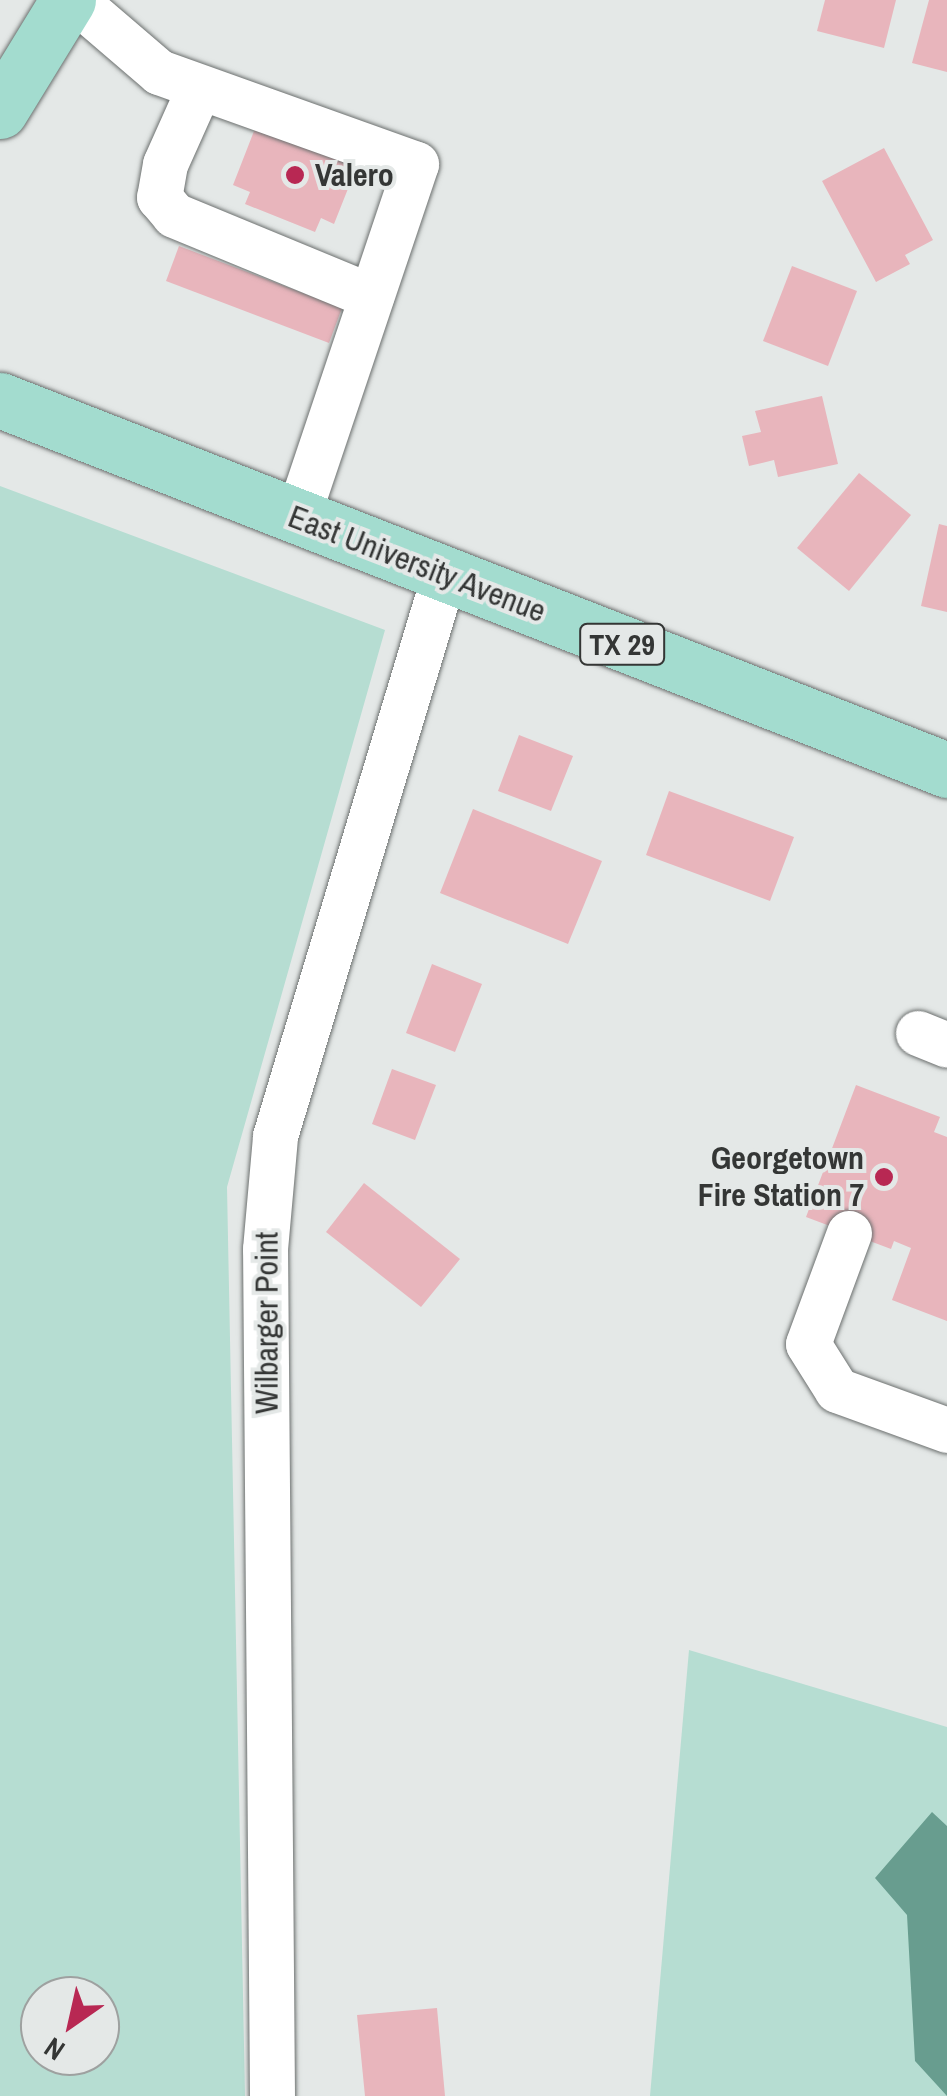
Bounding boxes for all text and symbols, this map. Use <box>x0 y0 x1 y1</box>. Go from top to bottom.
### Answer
place label: Valero <box>315 156 394 194</box>
marker: Valero <box>284 164 306 186</box>
street label: East University Avenue <box>282 497 552 631</box>
road number: TX 29 <box>577 619 667 669</box>
place label: Georgetown Fire Station 7 <box>698 1140 864 1215</box>
marker: Georgetown Fire Station 7 <box>873 1166 895 1188</box>
street label: Wilbarger Point <box>248 1232 286 1414</box>
north arrow <box>20 1976 120 2076</box>
text: N <box>37 2029 72 2070</box>

